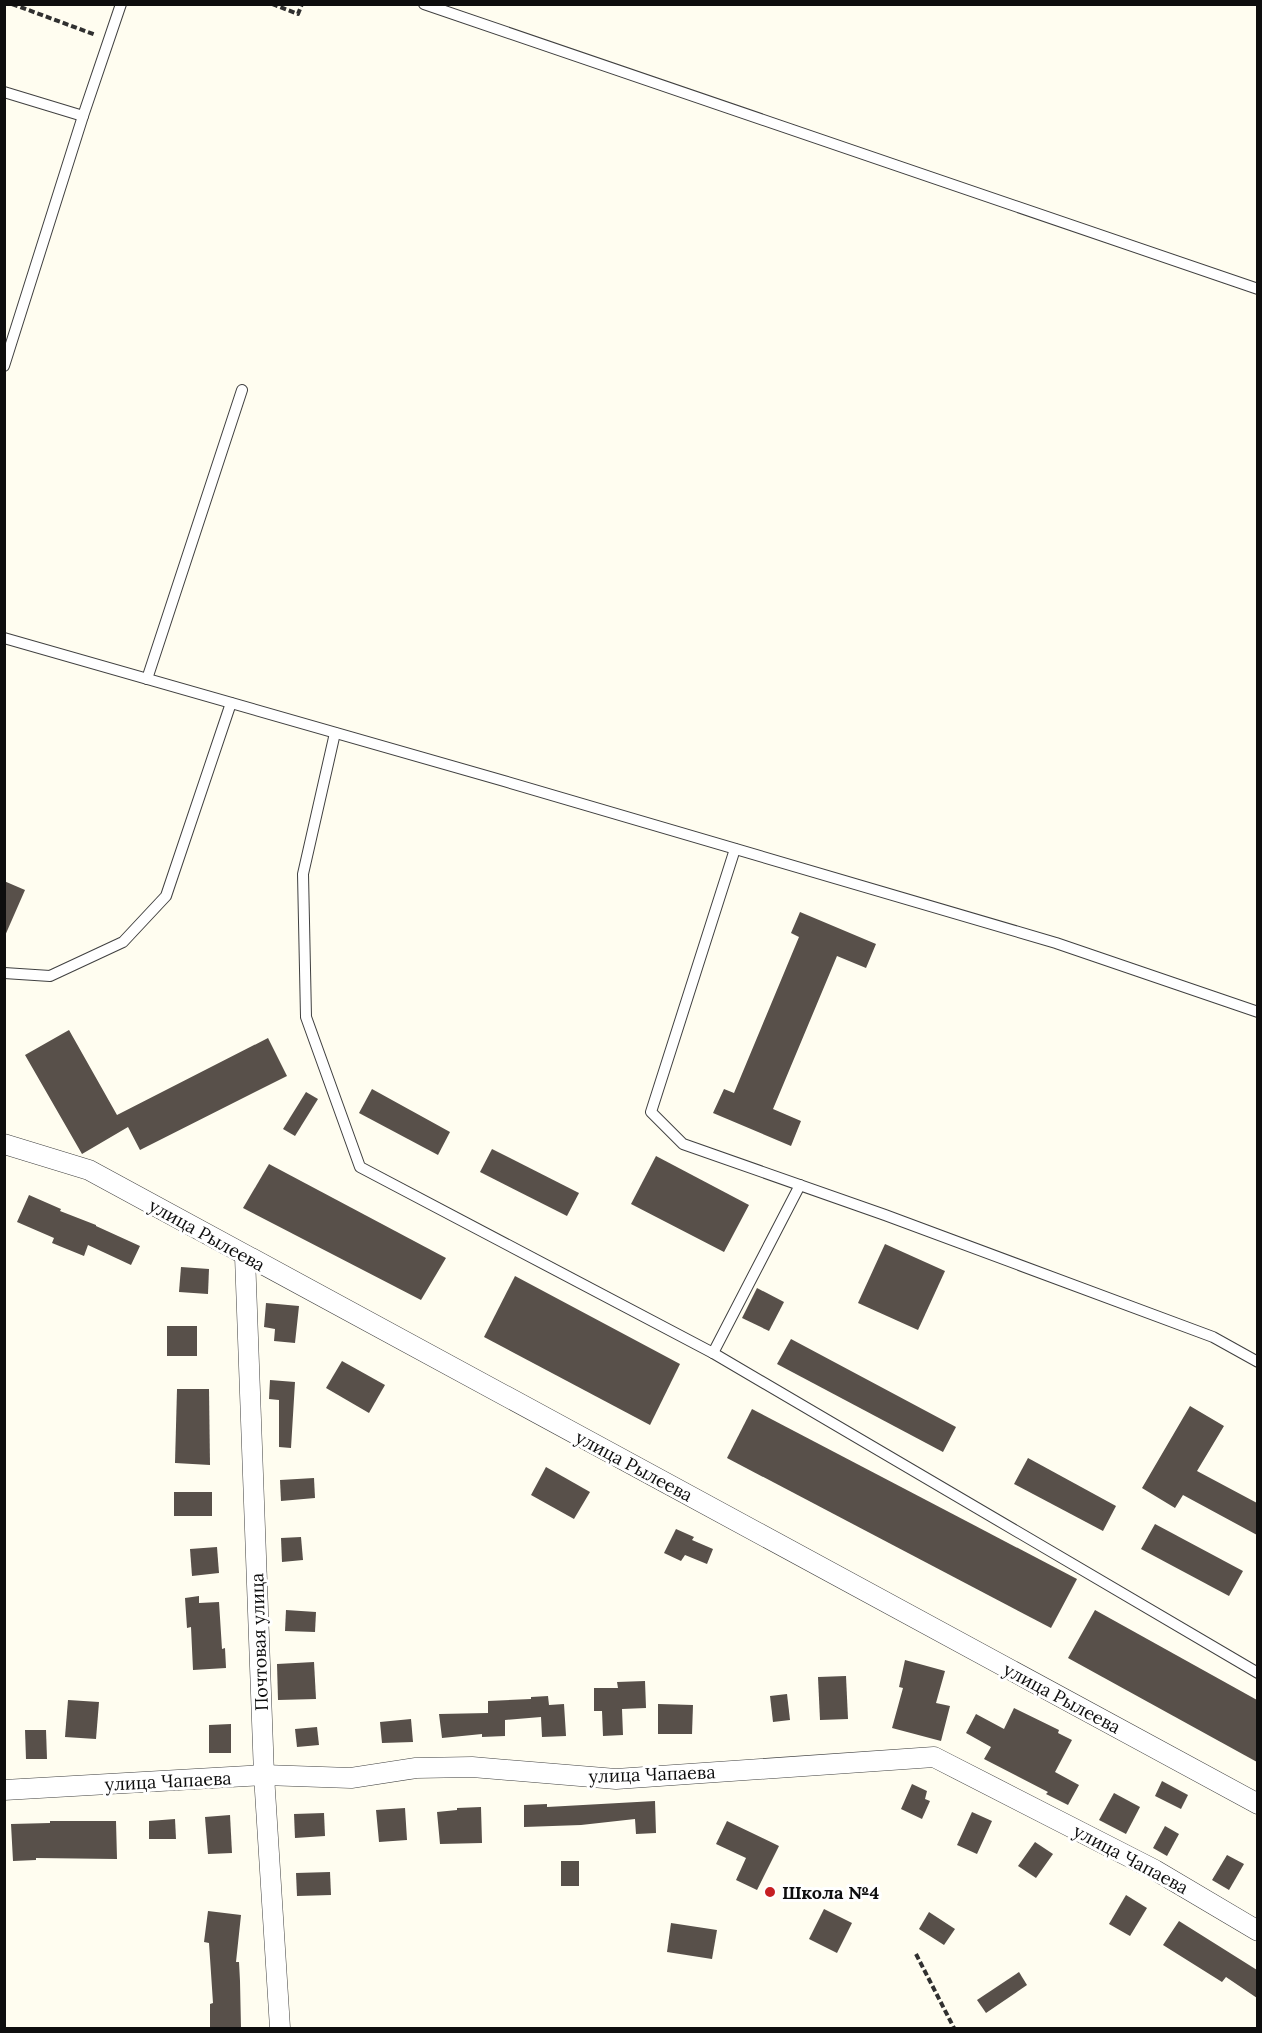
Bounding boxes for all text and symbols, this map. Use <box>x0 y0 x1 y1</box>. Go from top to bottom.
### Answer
street label: улица Рылеева <box>145 1194 269 1276</box>
street label: улица Рылеева <box>571 1425 697 1507</box>
street label: Почтовая улица <box>245 1573 273 1711</box>
street label: улица Рылеева <box>999 1657 1125 1739</box>
street label: улица Чапаева <box>588 1760 716 1788</box>
street label: улица Чапаева <box>104 1766 232 1796</box>
street label: улица Чапаева <box>1070 1819 1192 1899</box>
place label: Школа №4 <box>782 1881 879 1904</box>
marker: Школа №4 <box>763 1885 777 1899</box>

